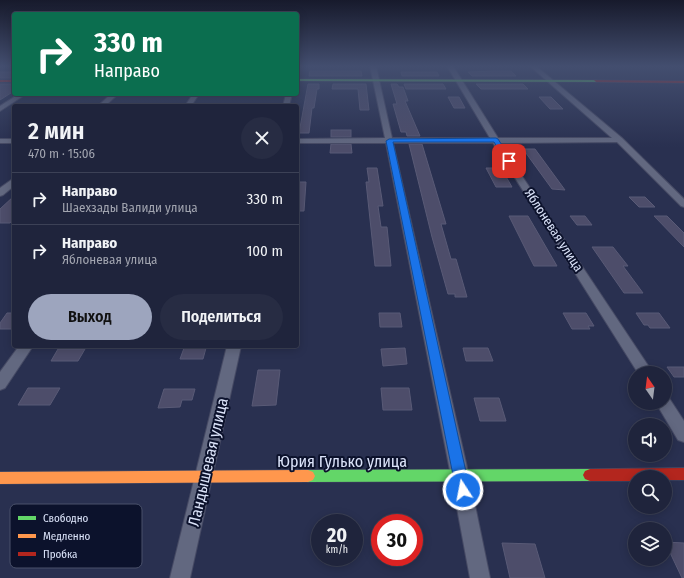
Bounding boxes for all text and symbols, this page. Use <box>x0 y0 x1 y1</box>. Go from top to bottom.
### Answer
text: 330 m <box>94 26 163 59</box>
icon: right <box>28 28 80 80</box>
text: Направо <box>94 60 160 82</box>
text: 2 мин <box>28 117 85 145</box>
button: close <box>241 117 283 159</box>
pin <box>492 144 526 178</box>
text: 470 m · 15:06 <box>28 146 95 161</box>
icon: arrive <box>498 150 520 172</box>
text: Направо <box>62 182 117 200</box>
street label: Яблоневая улица <box>522 186 586 274</box>
icon: right <box>28 188 50 210</box>
text: 330 m <box>247 190 283 208</box>
text: Шаехзады Валиди улица <box>62 200 198 215</box>
text: Направо <box>62 234 117 252</box>
icon: right <box>28 240 50 262</box>
text: 100 m <box>246 242 283 260</box>
text: Яблоневая улица <box>62 252 157 267</box>
button: Выход <box>28 294 152 340</box>
button: Поделиться <box>160 294 283 340</box>
north arrow <box>628 366 672 410</box>
map controls <box>628 366 672 566</box>
street label: Ландышевая улица <box>184 396 232 528</box>
button: sound <box>628 418 672 462</box>
street label: Юрия Гулько улица <box>277 452 407 471</box>
position arrow <box>442 469 484 511</box>
button: search <box>628 470 672 514</box>
legend <box>10 504 142 568</box>
text: Свободно <box>43 512 88 525</box>
speed limit sign: 30 <box>371 514 423 566</box>
button: layers <box>628 522 672 566</box>
text: 20 <box>327 523 347 547</box>
text: Медленно <box>43 530 91 543</box>
text: km/h <box>326 544 348 556</box>
text: Пробка <box>43 548 77 561</box>

